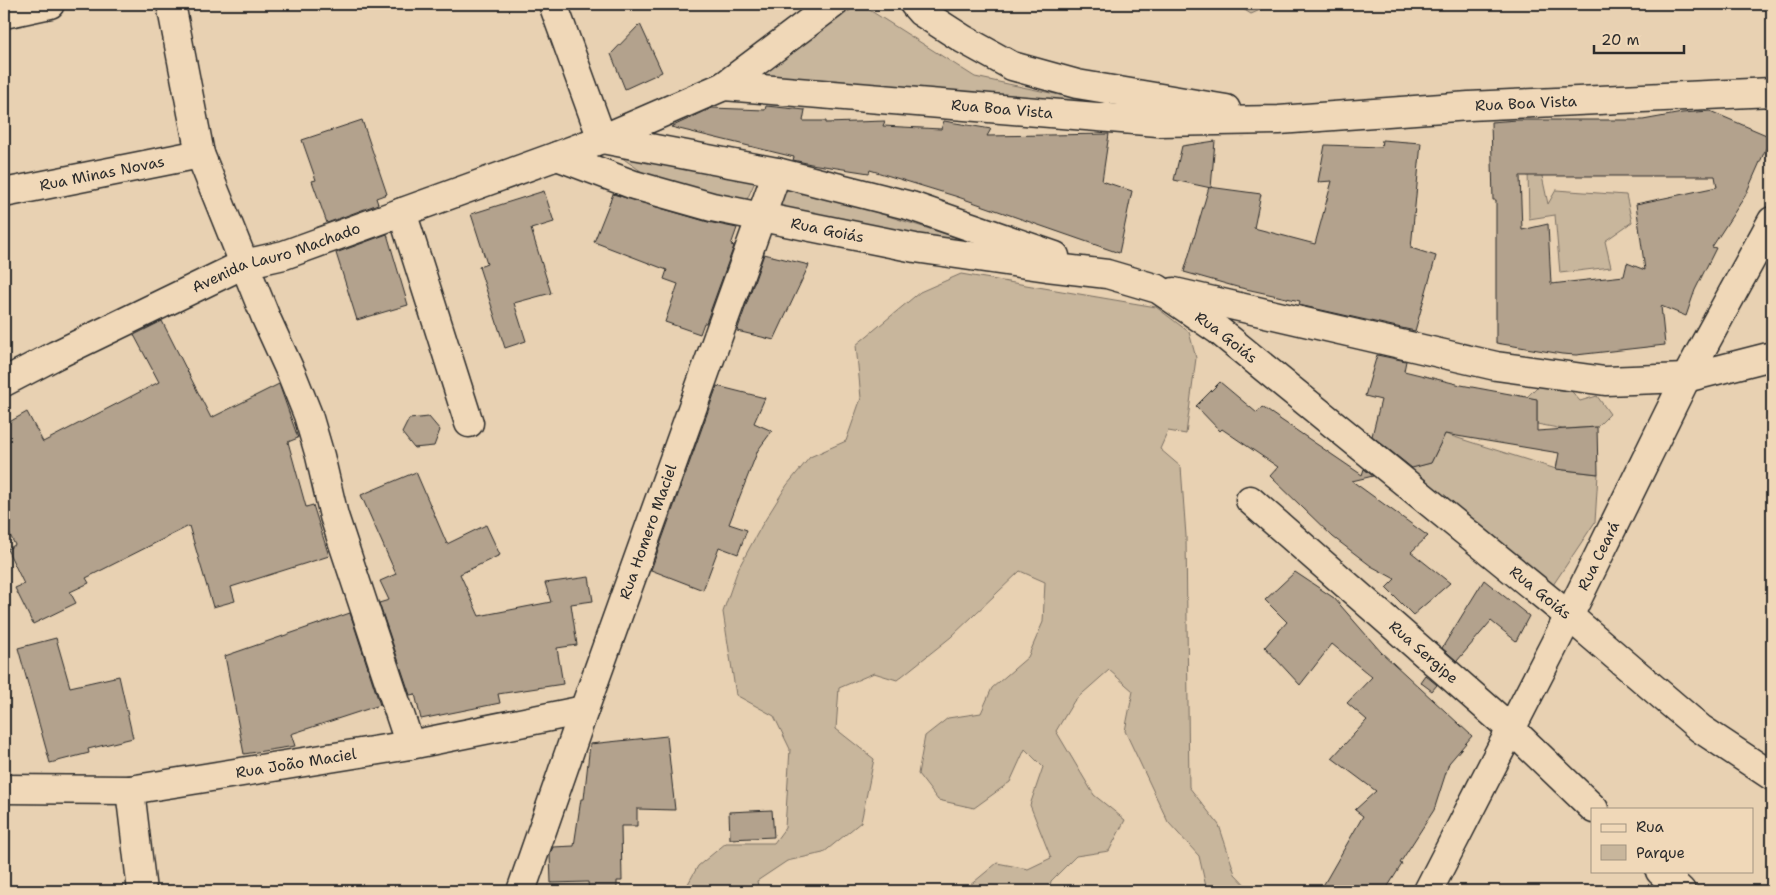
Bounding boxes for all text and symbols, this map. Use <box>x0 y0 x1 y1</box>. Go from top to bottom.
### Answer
scale bar <box>1594 22 1684 54</box>
text: 20 m <box>1601 30 1640 50</box>
street label: Rua Boa Vista <box>1474 91 1578 116</box>
street label: Rua Boa Vista <box>950 95 1054 123</box>
street label: Rua Minas Novas <box>38 151 166 196</box>
street label: Rua Goiás <box>789 213 866 247</box>
street label: Avenida Lauro Machado <box>189 218 363 298</box>
street label: Rua Goiás <box>1191 307 1262 368</box>
street label: Rua Homero Maciel <box>615 461 682 602</box>
street label: Rua Ceará <box>1573 517 1624 594</box>
street label: Rua Goiás <box>1505 562 1576 624</box>
street label: Rua Sergipe <box>1385 616 1463 688</box>
street label: Rua João Maciel <box>234 744 358 783</box>
legend <box>1591 808 1754 872</box>
text: Rua <box>1636 817 1665 837</box>
text: Parque <box>1636 843 1685 863</box>

